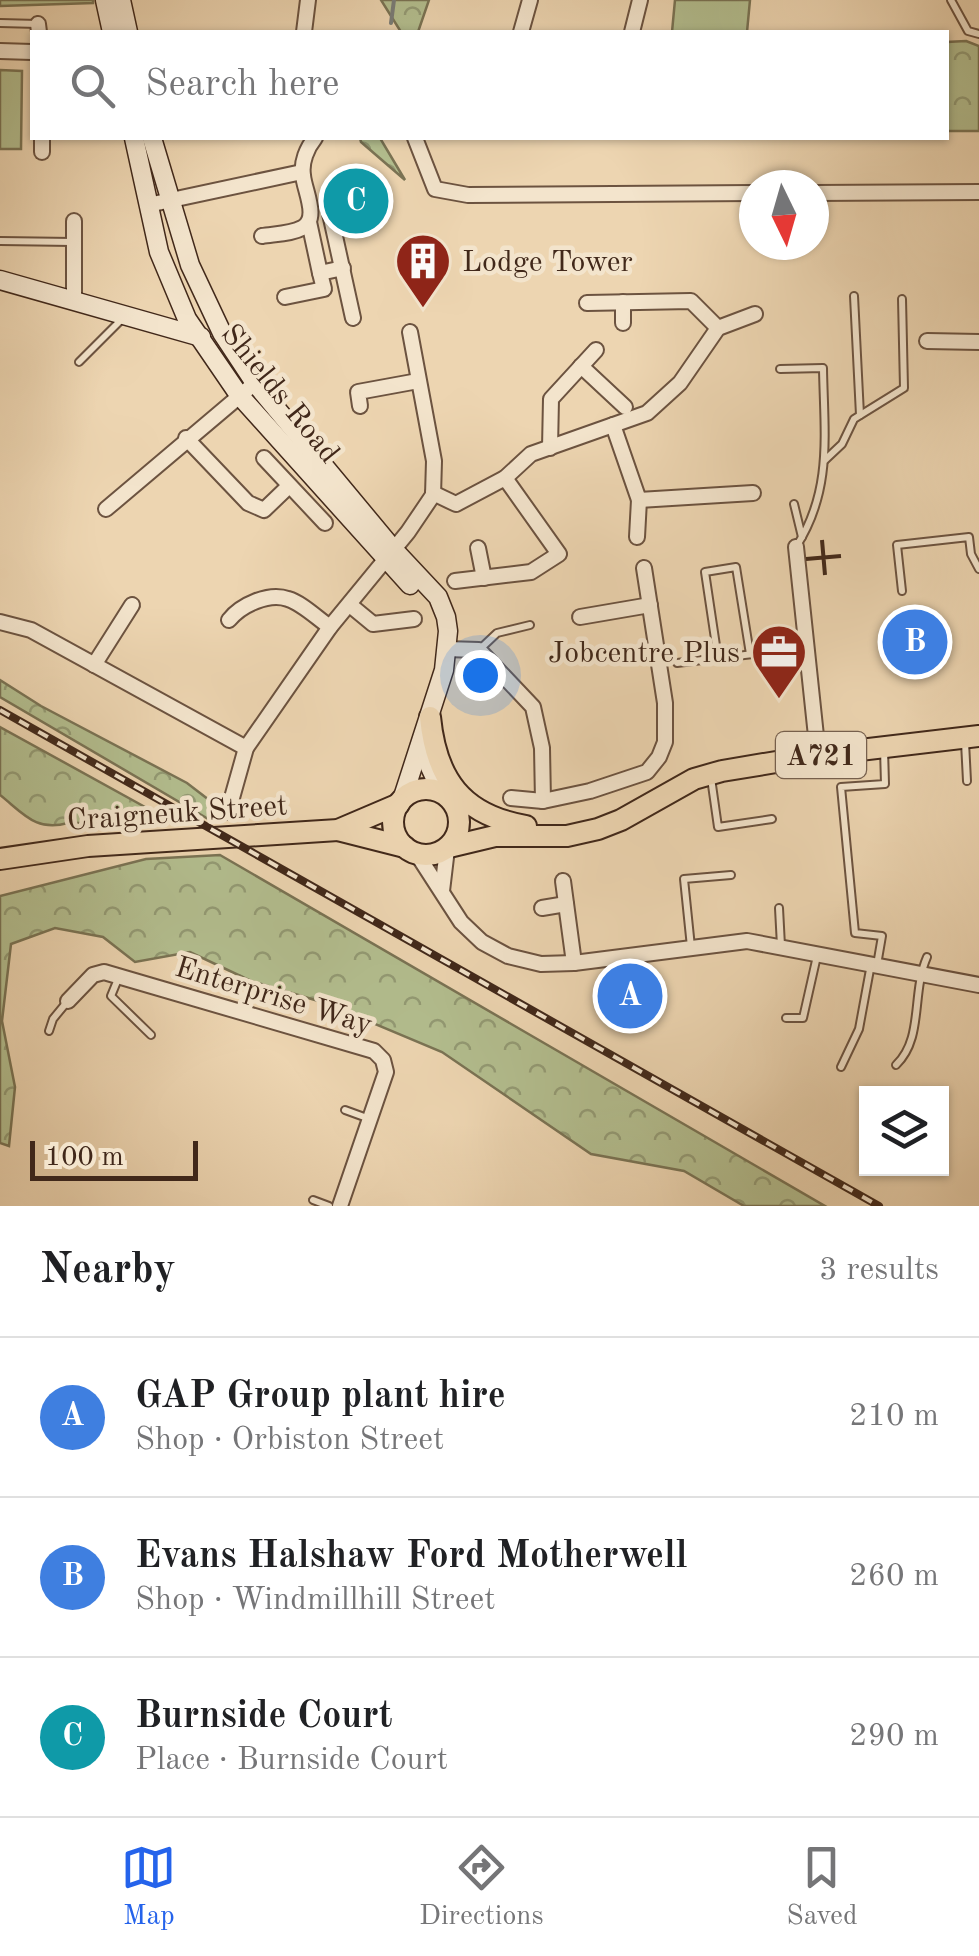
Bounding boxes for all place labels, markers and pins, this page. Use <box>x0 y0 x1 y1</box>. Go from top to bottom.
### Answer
pin: C <box>324 164 388 238</box>
building icon: Lodge Tower <box>393 231 453 310</box>
place label: Lodge Tower <box>462 248 633 278</box>
pin: B <box>882 604 948 680</box>
office icon: Jobcentre Plus <box>749 622 809 701</box>
place label: Jobcentre Plus <box>548 639 740 669</box>
pin: A <box>598 958 662 1034</box>

